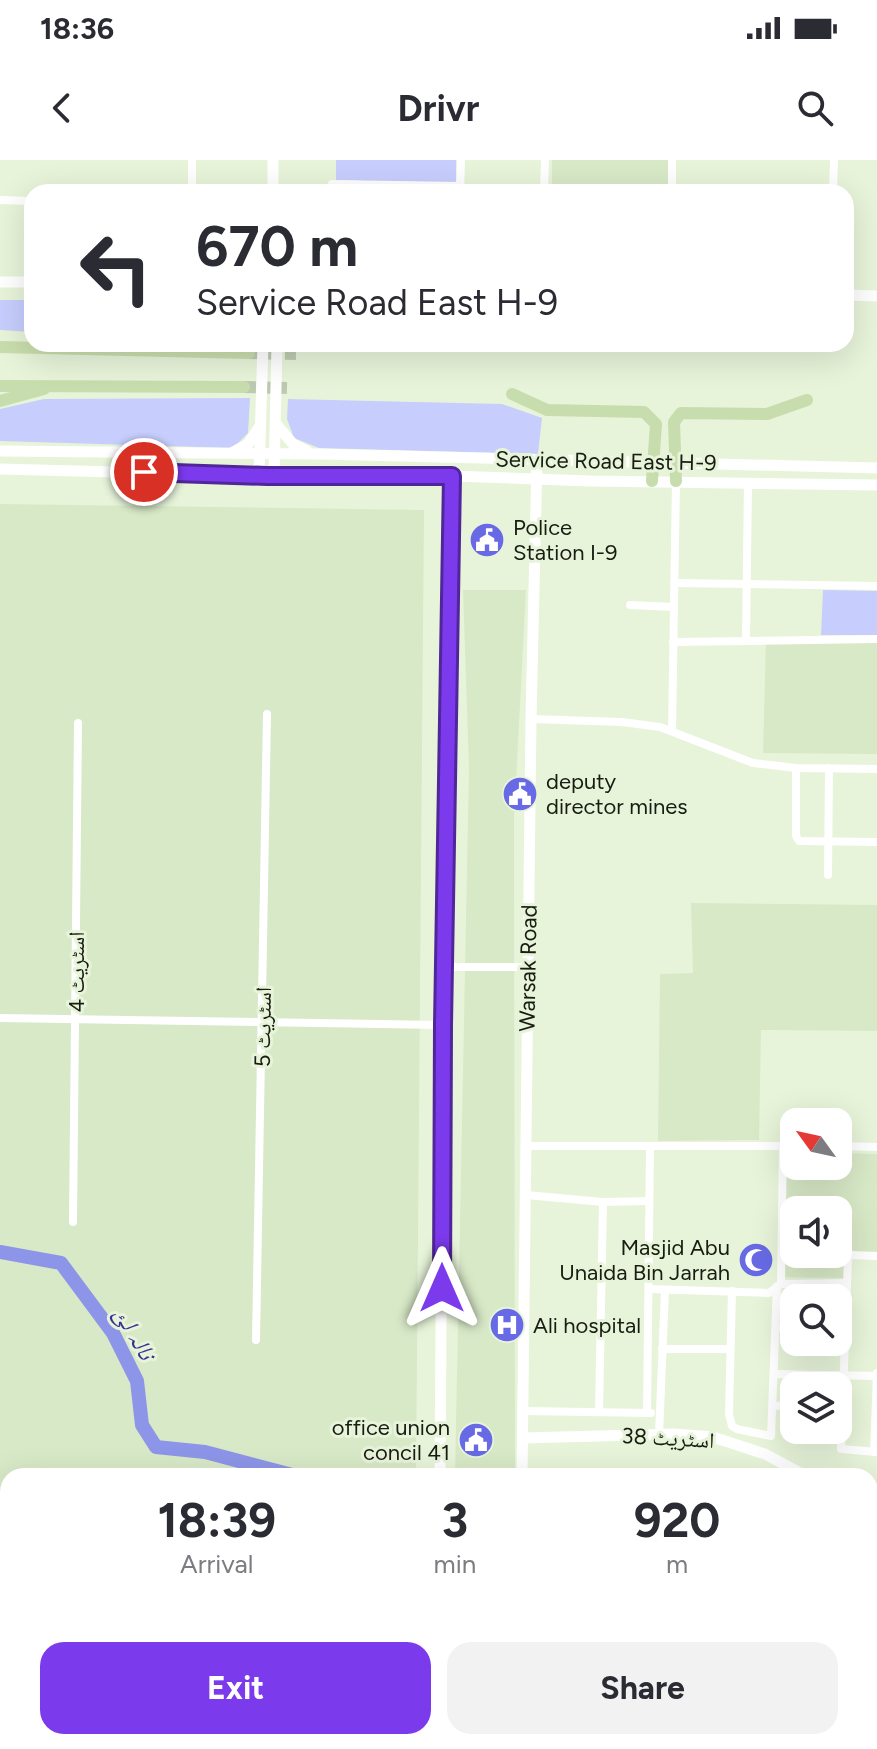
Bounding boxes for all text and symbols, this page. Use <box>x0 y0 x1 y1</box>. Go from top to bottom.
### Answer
text: 18:36 <box>40 10 114 47</box>
icon: back <box>40 86 84 130</box>
icon: search <box>793 86 837 130</box>
text: Drivr <box>398 87 479 130</box>
text: 670 m <box>196 213 358 280</box>
icon: left <box>64 216 168 320</box>
text: Service Road East H-9 <box>196 281 558 324</box>
pin <box>110 438 178 506</box>
street label: Service Road East H-9 <box>495 446 717 476</box>
icon: arrive <box>122 450 166 494</box>
place label: Police Station I-9 <box>513 514 617 566</box>
public building icon: Police Station I-9 <box>468 521 506 559</box>
place label: deputy director mines <box>546 768 688 820</box>
public building icon: deputy director mines <box>501 775 539 813</box>
street label: Warsak Road <box>513 904 543 1032</box>
street label: اسٹریٹ 4 <box>63 931 90 1013</box>
street label: اسٹریٹ 5 <box>249 987 277 1067</box>
north arrow <box>780 1108 852 1180</box>
map controls <box>780 1108 852 1444</box>
button: sound <box>780 1196 852 1268</box>
place label: Masjid Abu Unaida Bin Jarrah <box>559 1234 730 1286</box>
mosque icon: Masjid Abu Unaida Bin Jarrah <box>737 1241 775 1279</box>
position arrow <box>400 1246 484 1330</box>
button: search <box>780 1284 852 1356</box>
water label: نالہ لئ <box>107 1301 164 1369</box>
hospital icon: Ali hospital <box>488 1306 526 1344</box>
place label: Ali hospital <box>533 1312 641 1339</box>
button: layers <box>780 1372 852 1444</box>
place label: office union concil 41 <box>332 1414 450 1466</box>
public building icon: office union concil 41 <box>457 1421 495 1459</box>
street label: اسٹریٹ 38 <box>621 1422 715 1454</box>
text: 18:39 <box>157 1491 276 1549</box>
text: 3 <box>442 1491 468 1549</box>
text: 920 <box>634 1491 720 1549</box>
text: Arrival <box>180 1548 254 1580</box>
text: min <box>434 1548 476 1580</box>
text: m <box>666 1548 688 1580</box>
button: Exit <box>40 1642 431 1734</box>
button: Share <box>447 1642 838 1734</box>

